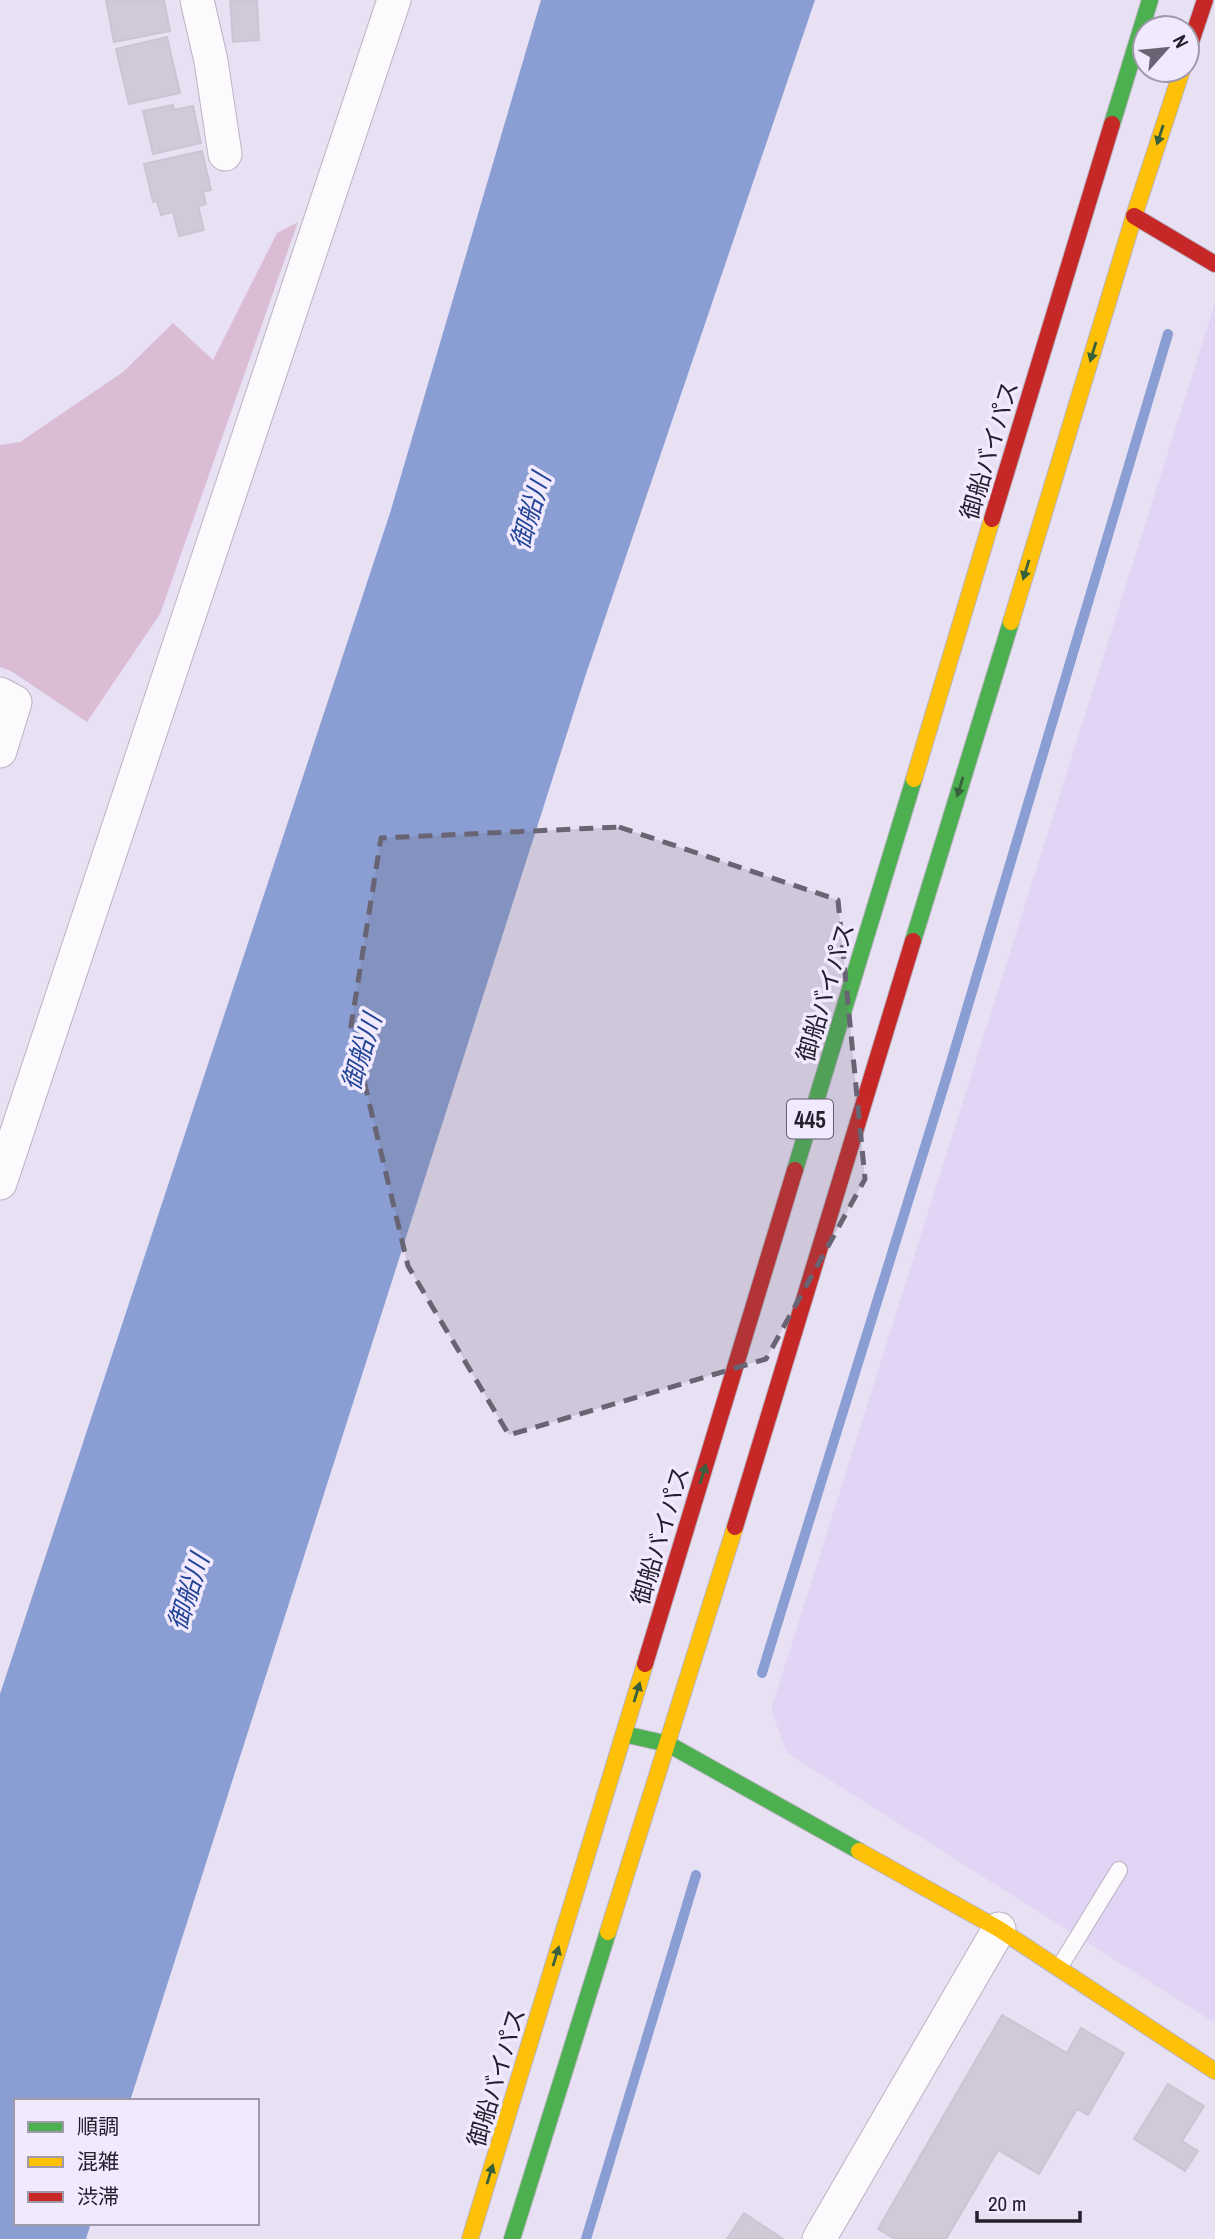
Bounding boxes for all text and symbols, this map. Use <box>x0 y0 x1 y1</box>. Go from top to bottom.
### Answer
north arrow <box>1131 14 1201 84</box>
text: N <box>1167 30 1195 52</box>
one-way arrow <box>1155 124 1165 145</box>
one-way arrow <box>1087 342 1097 363</box>
street label: 御船バイパス <box>953 377 1025 523</box>
water label: 御船川 <box>502 466 559 553</box>
one-way arrow <box>1021 559 1031 580</box>
one-way arrow <box>955 777 965 798</box>
street label: 御船バイパス <box>789 919 861 1065</box>
water label: 御船川 <box>333 1007 390 1094</box>
road number: 445 <box>787 1100 833 1138</box>
street label: 御船バイパス <box>624 1462 696 1608</box>
one-way arrow <box>698 1463 708 1484</box>
water label: 御船川 <box>159 1547 218 1635</box>
one-way arrow <box>632 1681 642 1702</box>
one-way arrow <box>552 1945 562 1966</box>
street label: 御船バイパス <box>460 2004 532 2150</box>
legend <box>14 2099 259 2225</box>
text: 順調 <box>77 2112 119 2141</box>
text: 混雑 <box>77 2147 119 2176</box>
one-way arrow <box>485 2163 496 2184</box>
scale bar <box>977 2180 1080 2224</box>
text: 渋滞 <box>77 2182 119 2211</box>
text: 20 m <box>988 2189 1026 2218</box>

